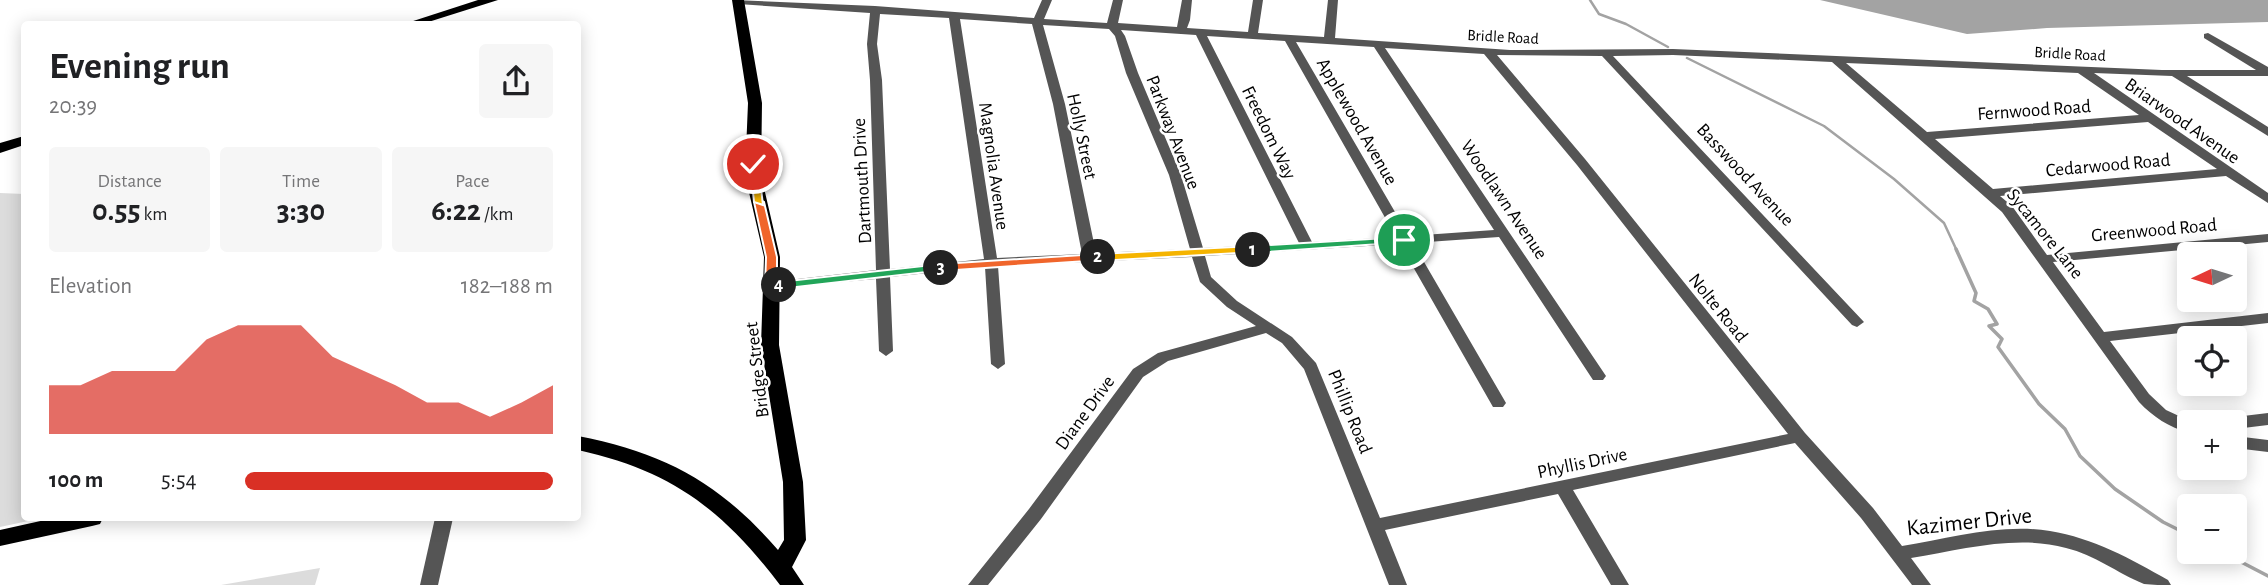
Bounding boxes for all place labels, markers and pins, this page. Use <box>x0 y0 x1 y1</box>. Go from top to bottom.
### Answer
pin <box>723 134 783 194</box>
pin <box>1374 210 1434 270</box>
pin: 1 <box>1236 232 1270 268</box>
pin: 2 <box>1080 240 1116 274</box>
pin: 3 <box>923 250 958 286</box>
pin: 4 <box>762 268 796 302</box>

